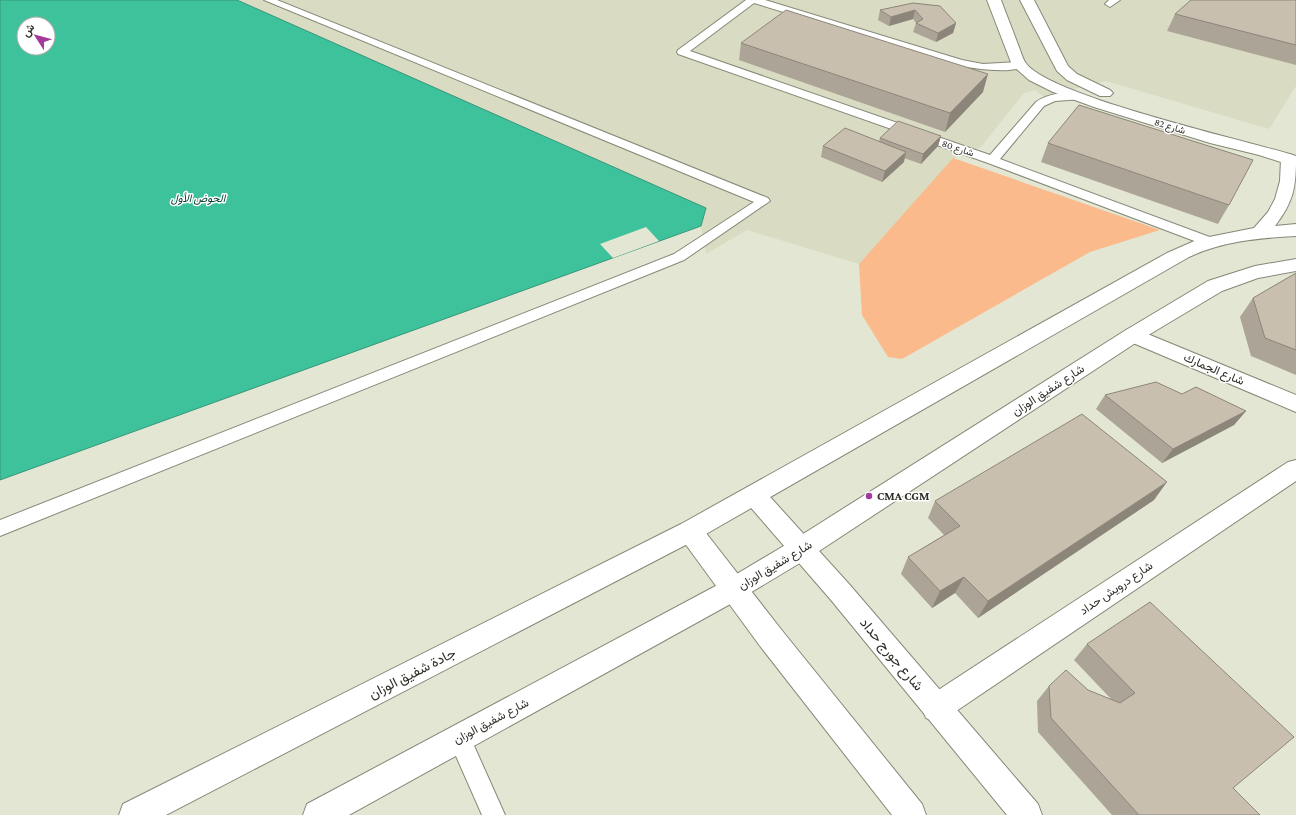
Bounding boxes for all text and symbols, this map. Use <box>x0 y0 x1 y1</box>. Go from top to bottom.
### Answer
north arrow <box>16 16 56 56</box>
text: ش <box>19 21 37 40</box>
street label: شارع 82 <box>1153 116 1187 137</box>
street label: شارع 80 <box>940 137 976 160</box>
water label: الحوض الأول <box>171 192 227 205</box>
street label: شارع الجمارك <box>1181 350 1247 390</box>
street label: شارع شفيق الوزان <box>1009 361 1088 420</box>
place label: CMA CGM <box>877 489 930 503</box>
marker: CMA CGM <box>864 491 874 501</box>
street label: شارع شفيق الوزان <box>736 538 815 594</box>
street label: شارع درويش حداد <box>1077 558 1156 619</box>
street label: شارع جورج حداد <box>855 614 927 696</box>
street label: جادة شفيق الوزان <box>366 644 459 703</box>
street label: شارع شفيق الوزان <box>451 695 532 749</box>

